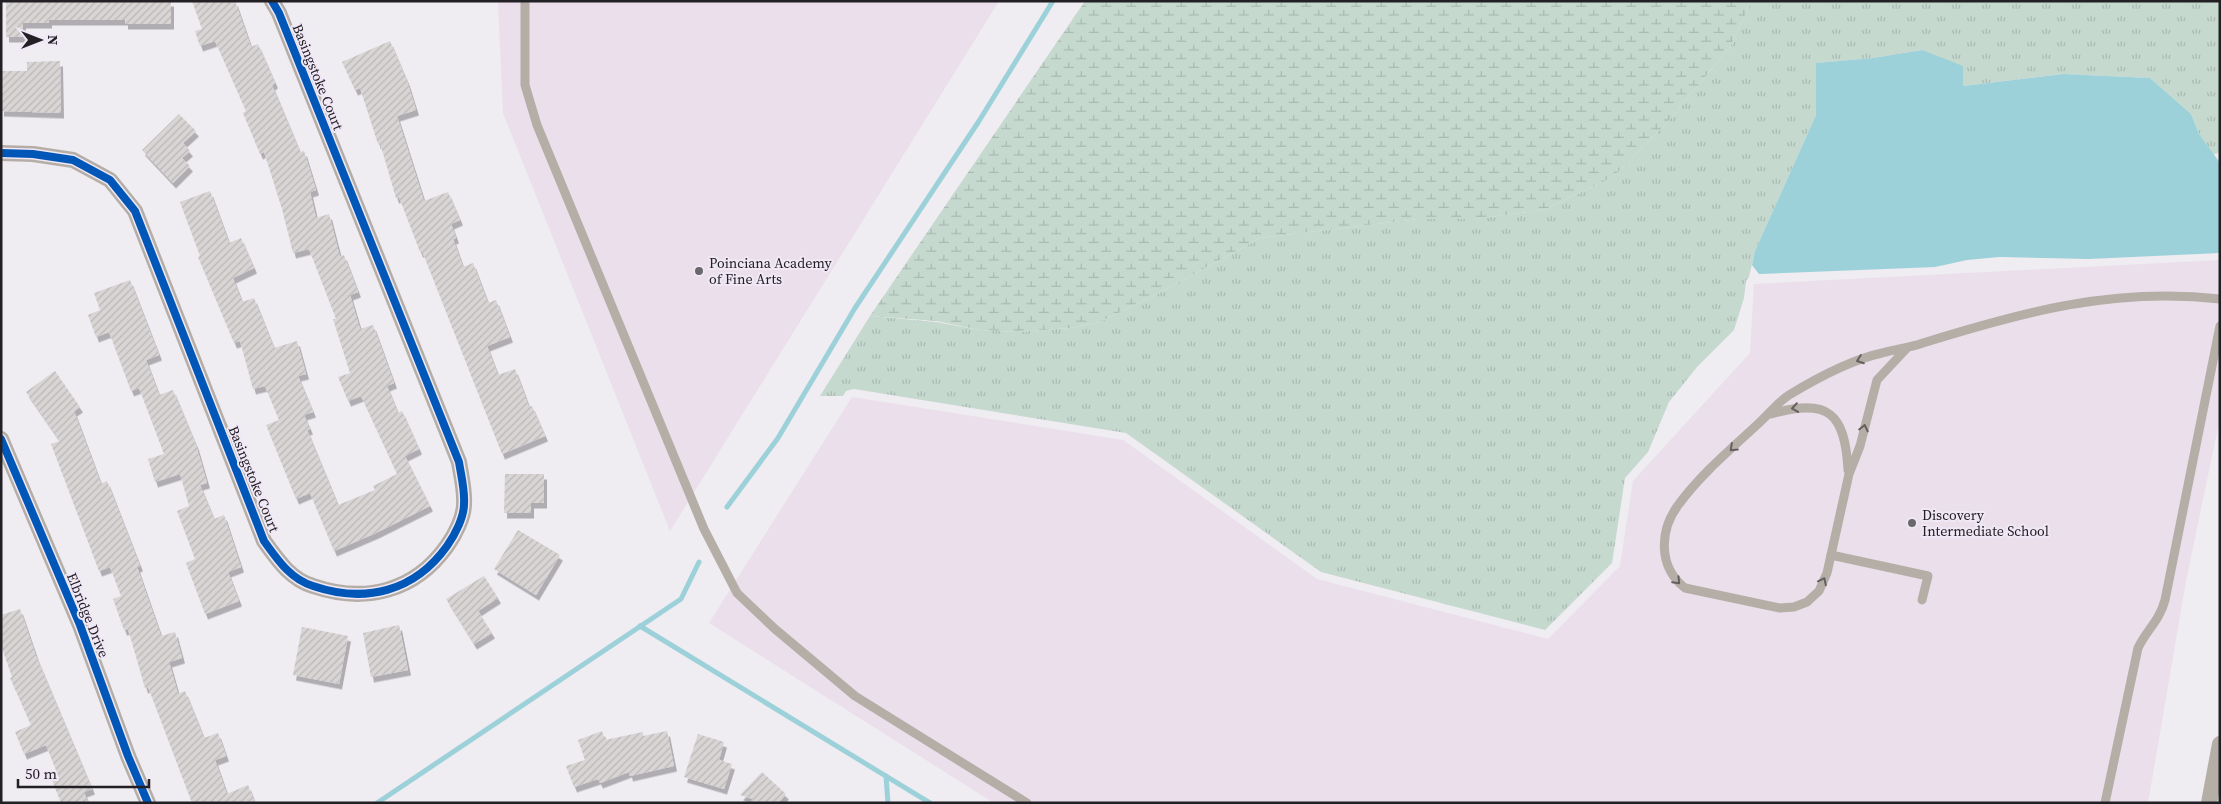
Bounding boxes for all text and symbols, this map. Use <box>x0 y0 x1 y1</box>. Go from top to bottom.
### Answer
north arrow <box>15 15 65 65</box>
street label: Basingstoke Court <box>288 21 349 134</box>
text: N <box>43 35 63 45</box>
place label: Poinciana Academy of Fine Arts <box>709 253 832 289</box>
marker: Poinciana Academy of Fine Arts <box>693 265 705 277</box>
one-way arrow <box>1856 354 1864 364</box>
one-way arrow <box>1791 403 1800 413</box>
street label: Basingstoke Court <box>224 423 285 536</box>
one-way arrow <box>1858 424 1869 433</box>
one-way arrow <box>1729 442 1738 451</box>
place label: Discovery Intermediate School <box>1922 505 2049 541</box>
marker: Discovery Intermediate School <box>1906 517 1918 529</box>
street label: Elbridge Drive <box>62 570 114 660</box>
one-way arrow <box>1671 576 1680 585</box>
one-way arrow <box>1817 578 1827 587</box>
scale bar <box>18 756 149 788</box>
text: 50 m <box>25 763 57 784</box>

